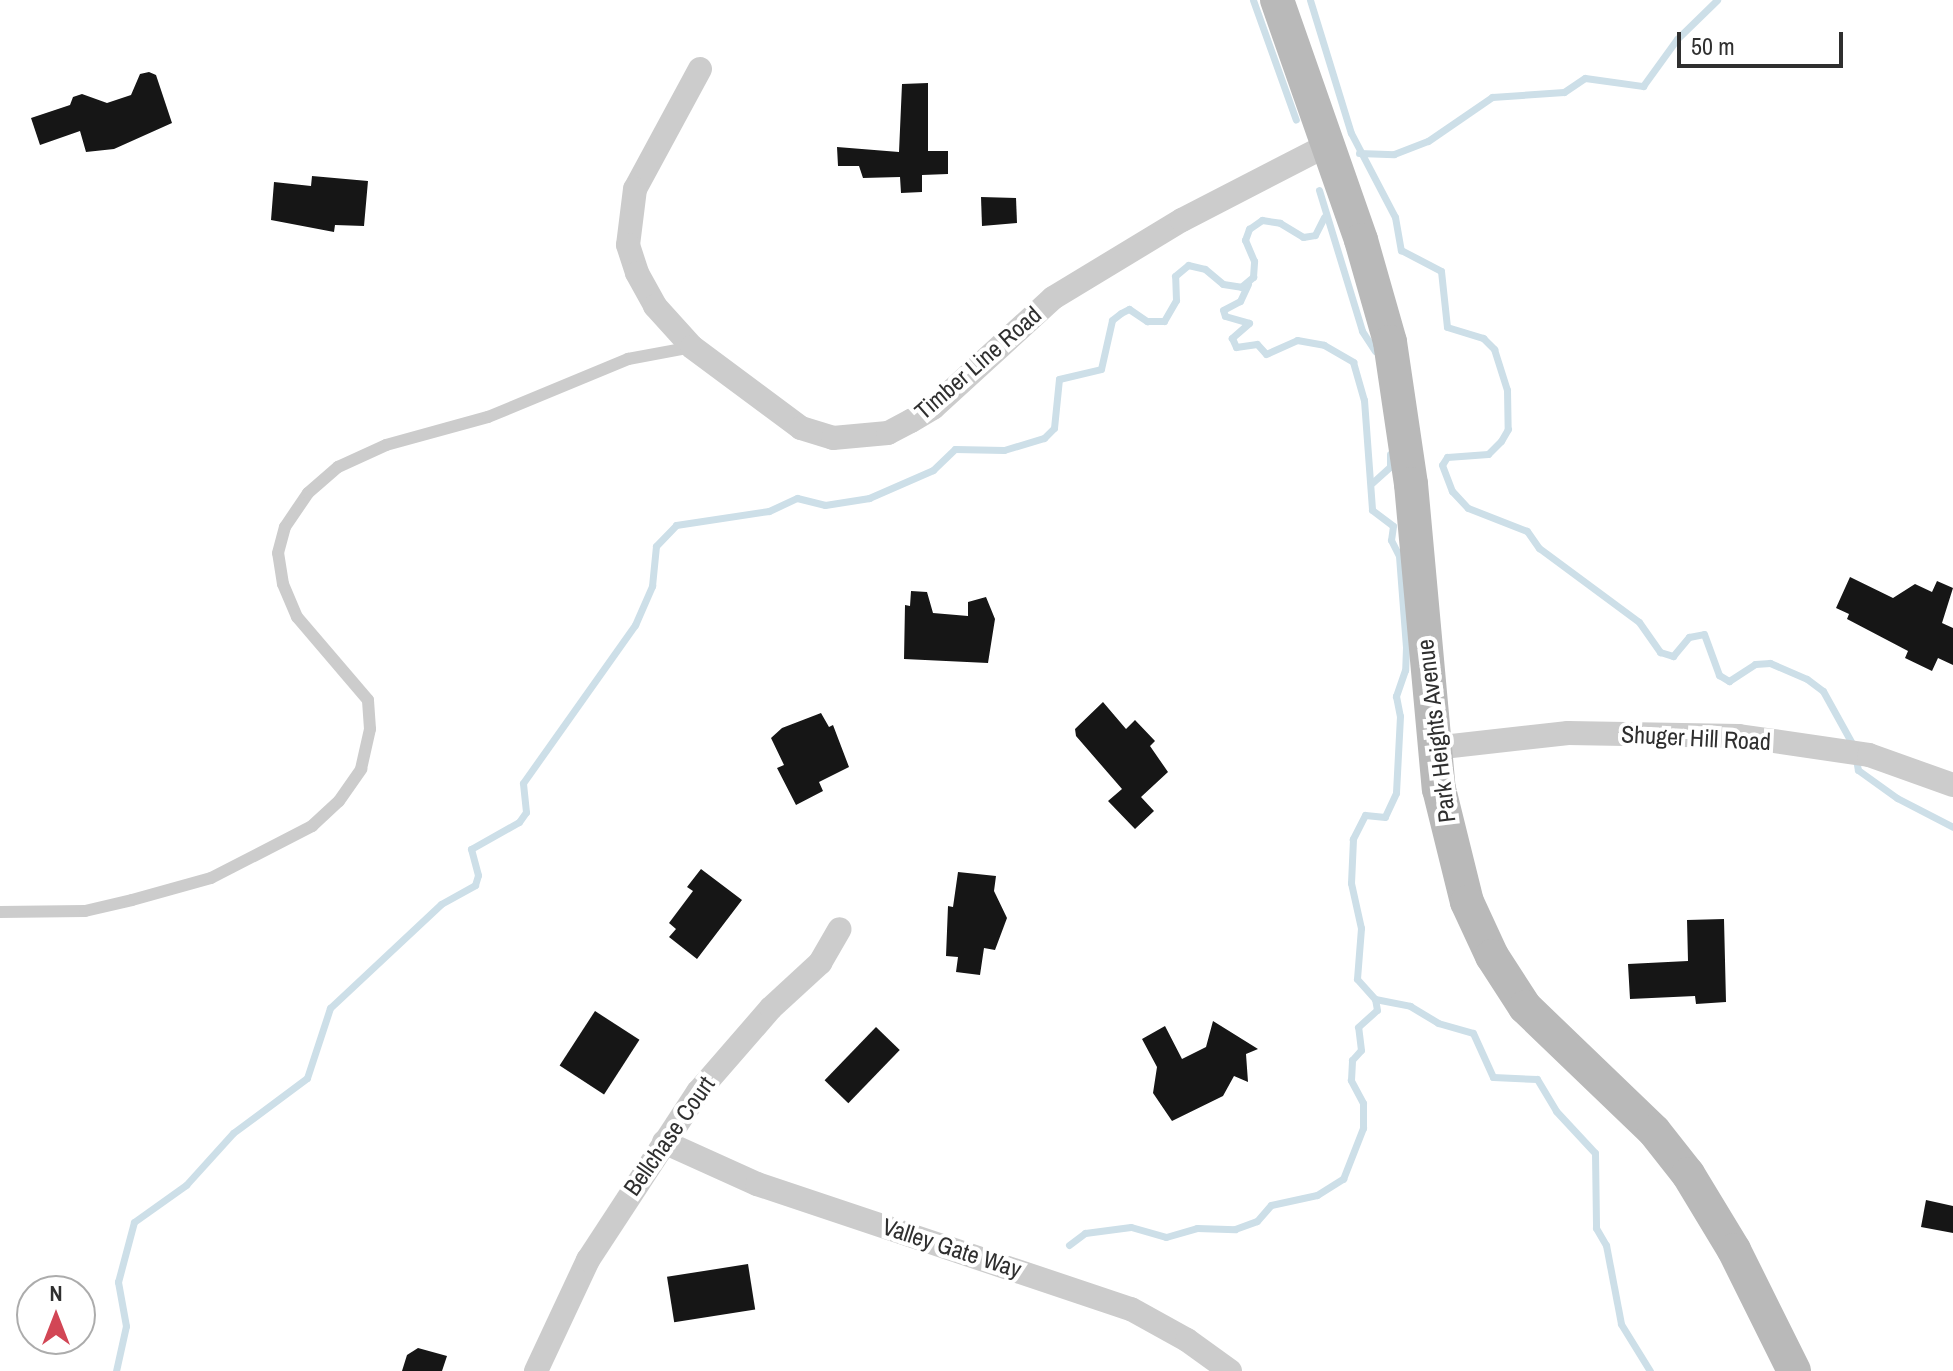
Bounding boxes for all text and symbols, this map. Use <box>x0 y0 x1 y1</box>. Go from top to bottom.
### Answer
scale bar <box>1681 16 1847 66</box>
text: 50 m <box>1691 30 1735 62</box>
street label: Timber Line Road <box>909 300 1047 426</box>
street label: Park Heights Avenue <box>1410 637 1462 825</box>
street label: Shuger Hill Road <box>1620 720 1772 756</box>
street label: Bellchase Court <box>617 1071 721 1201</box>
street label: Valley Gate Way <box>879 1212 1025 1284</box>
north arrow <box>16 1275 96 1355</box>
text: N <box>49 1278 63 1308</box>

